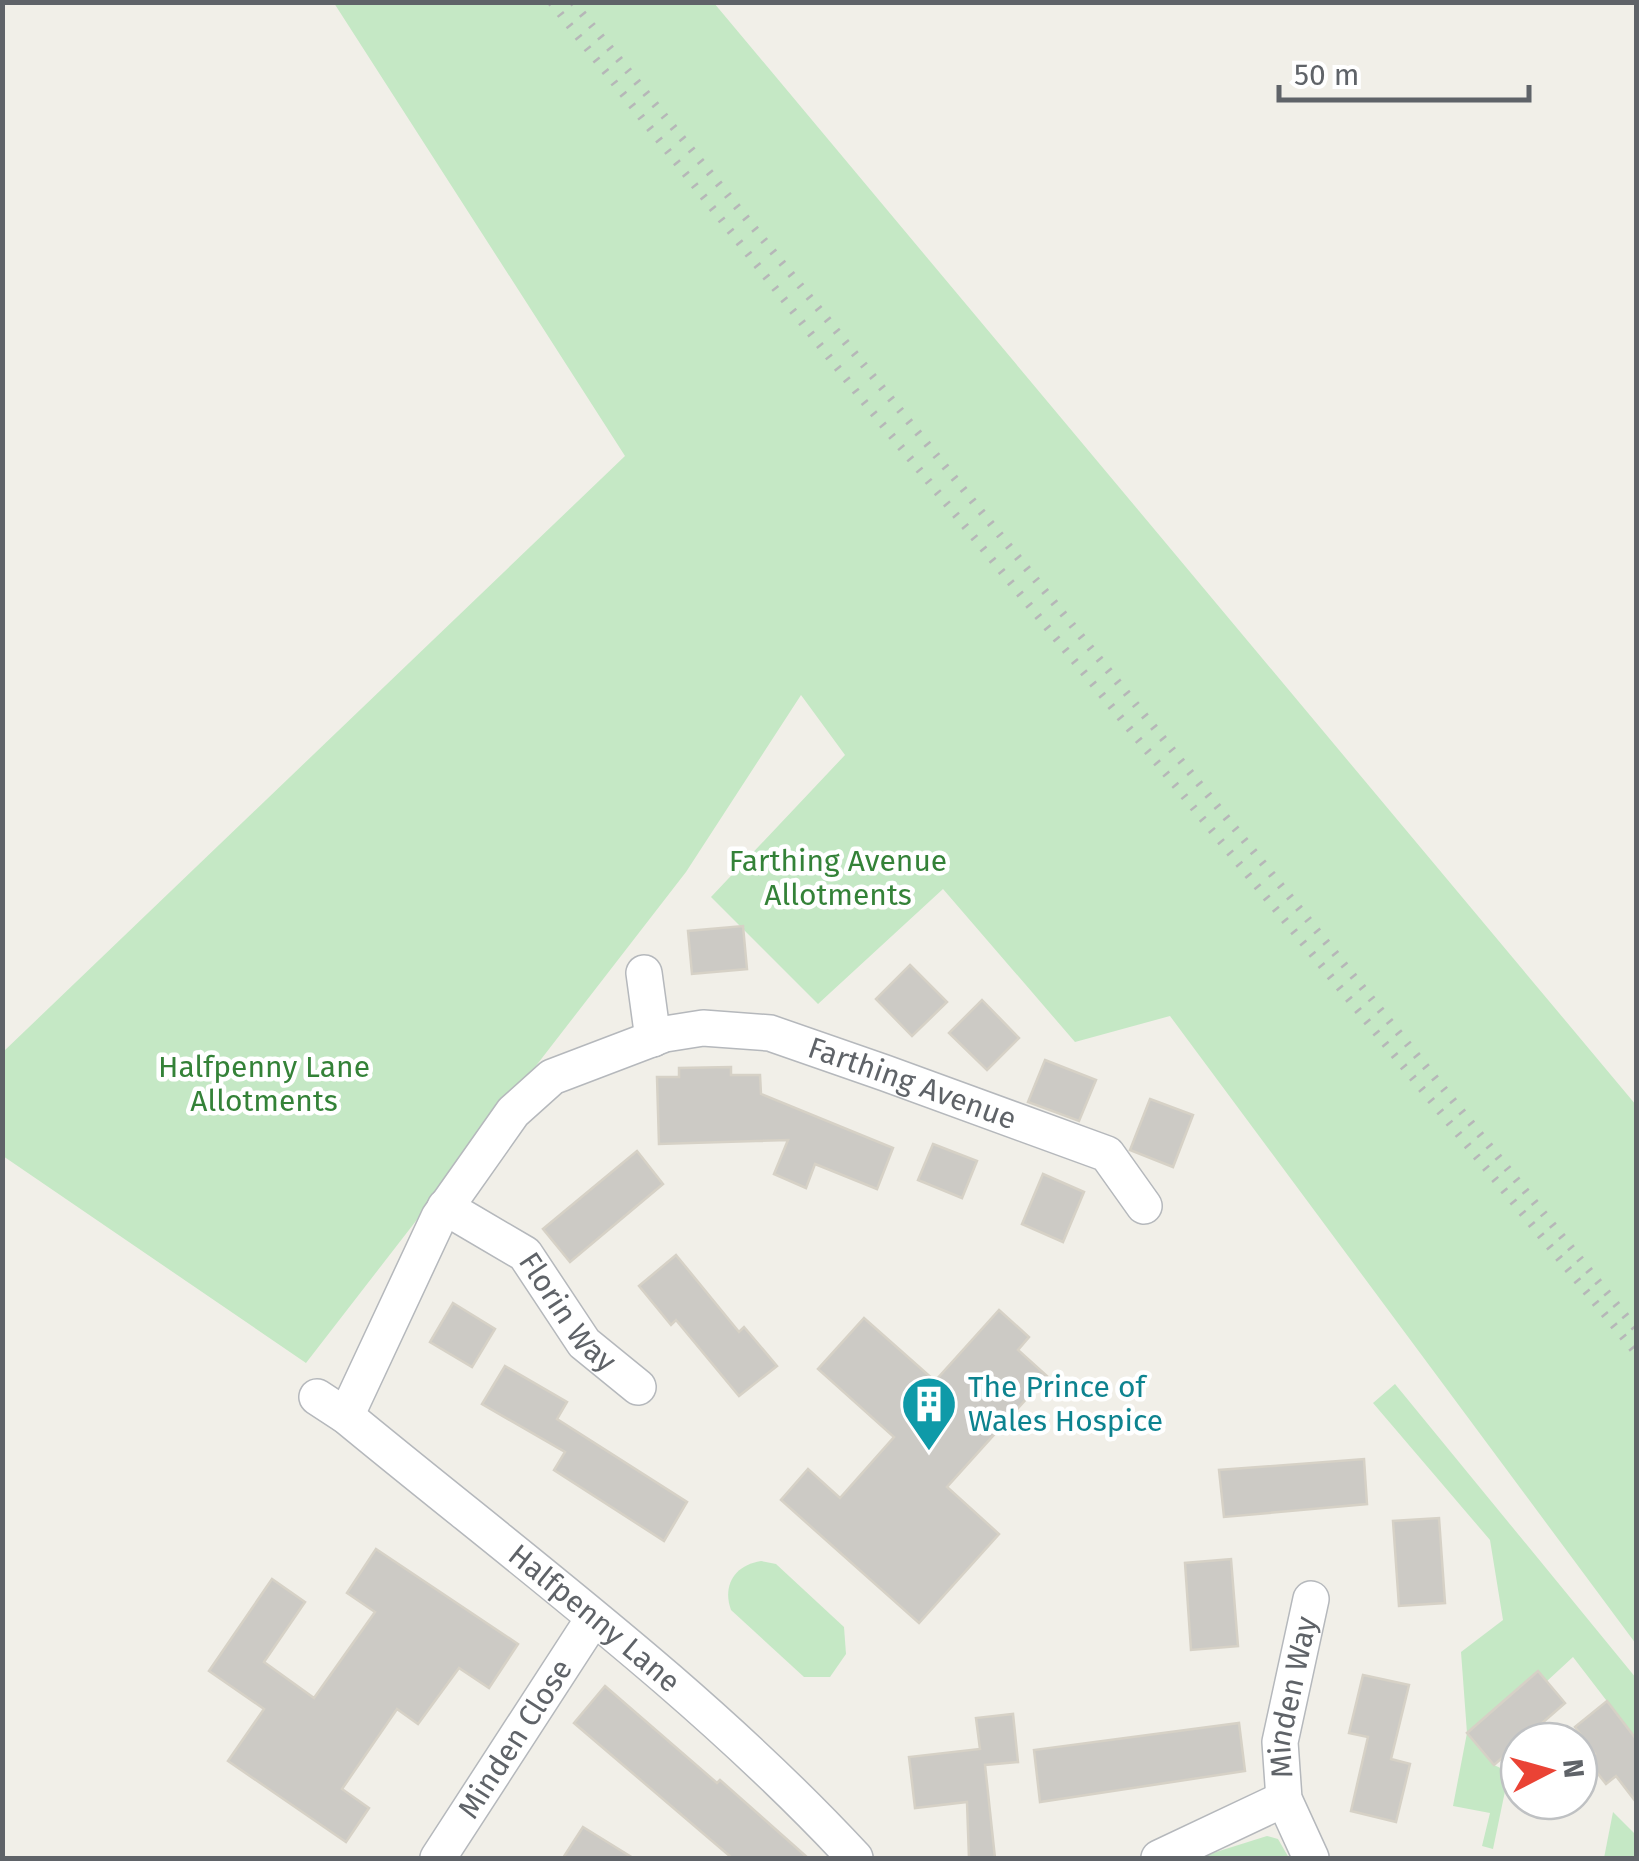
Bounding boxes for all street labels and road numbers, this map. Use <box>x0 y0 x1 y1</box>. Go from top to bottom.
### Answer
street label: Farthing Avenue <box>803 1030 1021 1137</box>
street label: Florin Way <box>511 1246 623 1380</box>
street label: Halfpenny Lane <box>501 1537 688 1700</box>
street label: Minden Way <box>1262 1613 1325 1779</box>
street label: Minden Close <box>451 1653 580 1825</box>

